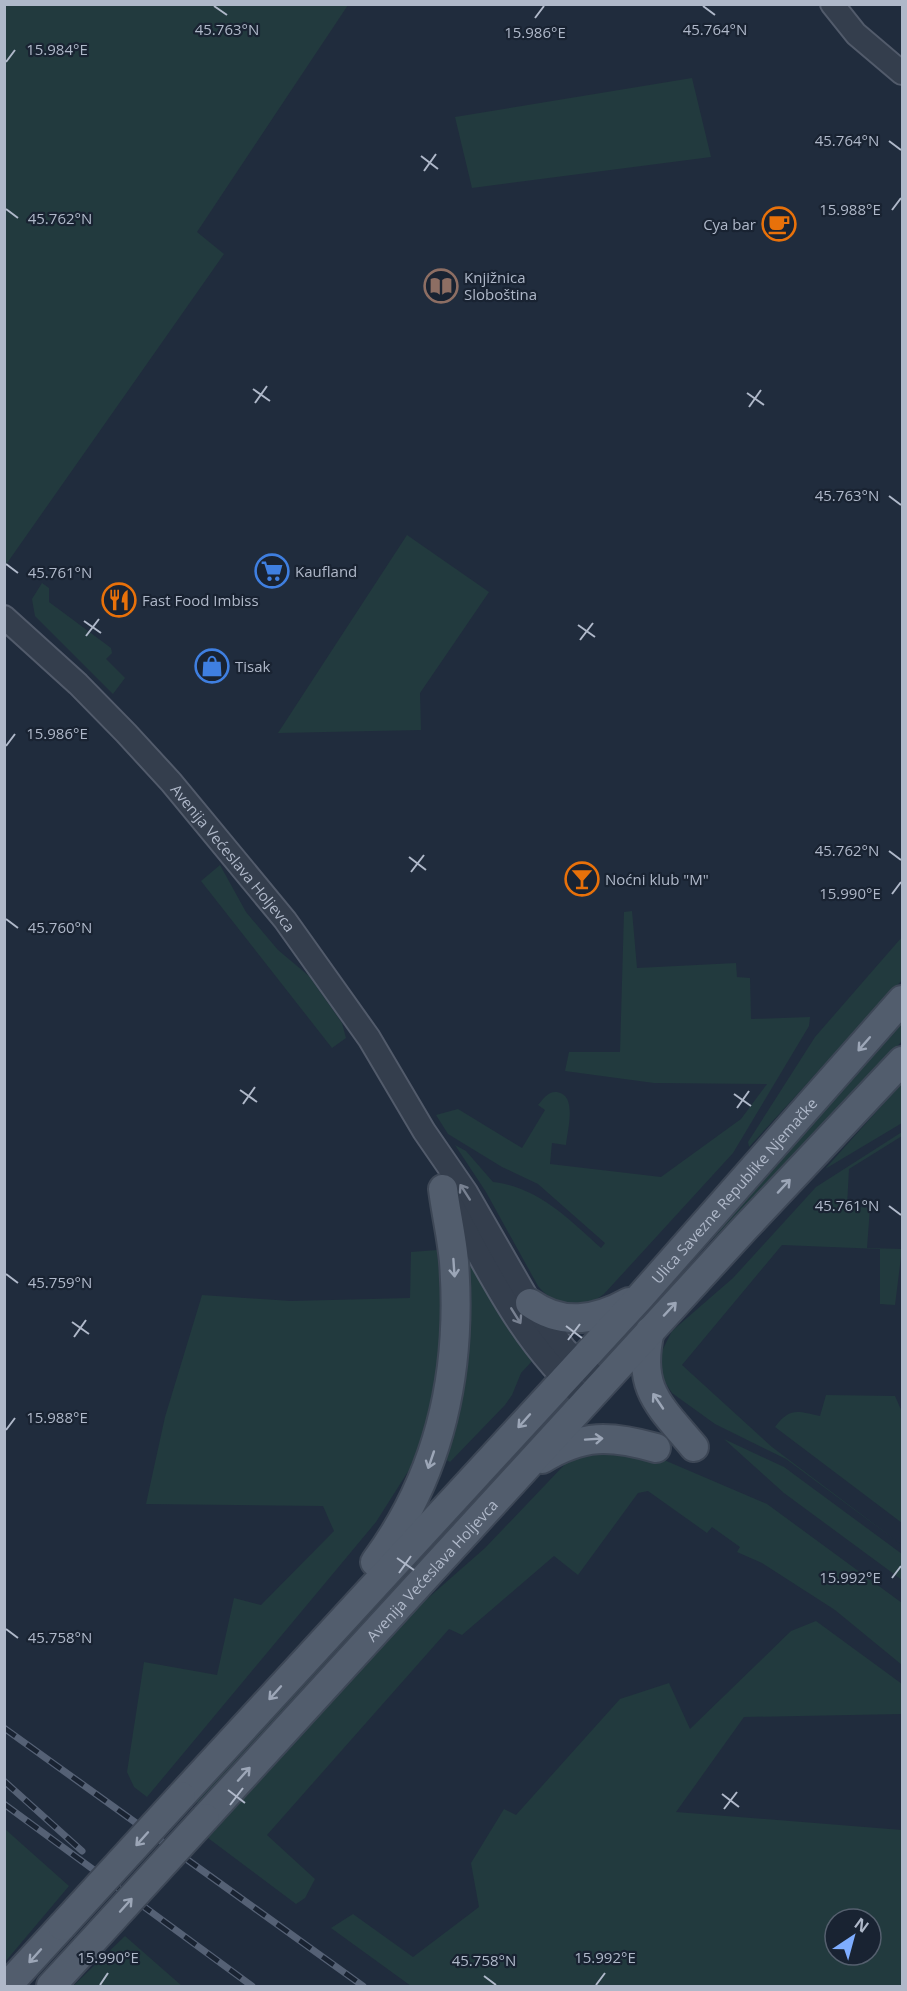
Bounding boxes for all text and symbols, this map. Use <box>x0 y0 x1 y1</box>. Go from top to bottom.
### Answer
text: 45.763°N <box>195 19 259 39</box>
text: 45.764°N <box>683 19 747 39</box>
text: 15.986°E <box>504 22 566 42</box>
text: 15.984°E <box>26 39 88 59</box>
text: 45.764°N <box>815 130 879 150</box>
text: 15.988°E <box>819 199 881 219</box>
cafe icon: Cya bar <box>761 206 797 242</box>
text: 45.762°N <box>28 208 92 228</box>
place label: Cya bar <box>703 214 756 234</box>
place label: Knjižnica Sloboština <box>464 267 537 304</box>
library icon: Knjižnica Sloboština <box>423 268 459 304</box>
text: 45.763°N <box>815 485 879 505</box>
supermarket icon: Kaufland <box>254 553 290 589</box>
place label: Kaufland <box>295 561 357 581</box>
text: 45.761°N <box>28 562 92 582</box>
restaurant icon: Fast Food Imbiss <box>101 582 137 618</box>
place label: Fast Food Imbiss <box>142 590 259 610</box>
shop icon: Tisak <box>194 648 230 684</box>
place label: Tisak <box>235 656 271 676</box>
text: 15.986°E <box>26 723 88 743</box>
street label: Avenija Većeslava Holjevca <box>167 780 300 936</box>
text: 45.762°N <box>815 840 879 860</box>
bar icon: Noćni klub "M" <box>564 861 600 897</box>
place label: Noćni klub "M" <box>605 869 709 889</box>
text: 15.990°E <box>819 883 881 903</box>
text: 45.760°N <box>28 917 92 937</box>
one-way arrow <box>857 1036 871 1051</box>
street label: Ulica Savezne Republike Njemačke <box>647 1093 821 1288</box>
one-way arrow <box>777 1179 791 1194</box>
one-way arrow <box>459 1184 471 1201</box>
text: 45.761°N <box>815 1195 879 1215</box>
one-way arrow <box>449 1257 460 1277</box>
text: 45.759°N <box>28 1272 92 1292</box>
one-way arrow <box>663 1302 677 1317</box>
one-way arrow <box>509 1308 522 1325</box>
one-way arrow <box>652 1393 664 1410</box>
text: 15.988°E <box>26 1407 88 1427</box>
one-way arrow <box>517 1414 531 1429</box>
one-way arrow <box>583 1433 603 1444</box>
one-way arrow <box>425 1450 436 1469</box>
street label: Avenija Većeslava Holjevca <box>362 1495 502 1645</box>
text: 15.992°E <box>819 1567 881 1587</box>
text: 45.758°N <box>28 1627 92 1647</box>
one-way arrow <box>268 1685 283 1700</box>
one-way arrow <box>237 1767 251 1782</box>
one-way arrow <box>135 1831 149 1846</box>
one-way arrow <box>119 1898 133 1913</box>
north arrow <box>823 1907 883 1967</box>
text: N <box>850 1912 874 1938</box>
text: 15.990°E <box>77 1947 139 1967</box>
text: 15.992°E <box>574 1947 636 1967</box>
one-way arrow <box>28 1948 42 1963</box>
text: 45.758°N <box>452 1950 516 1970</box>

